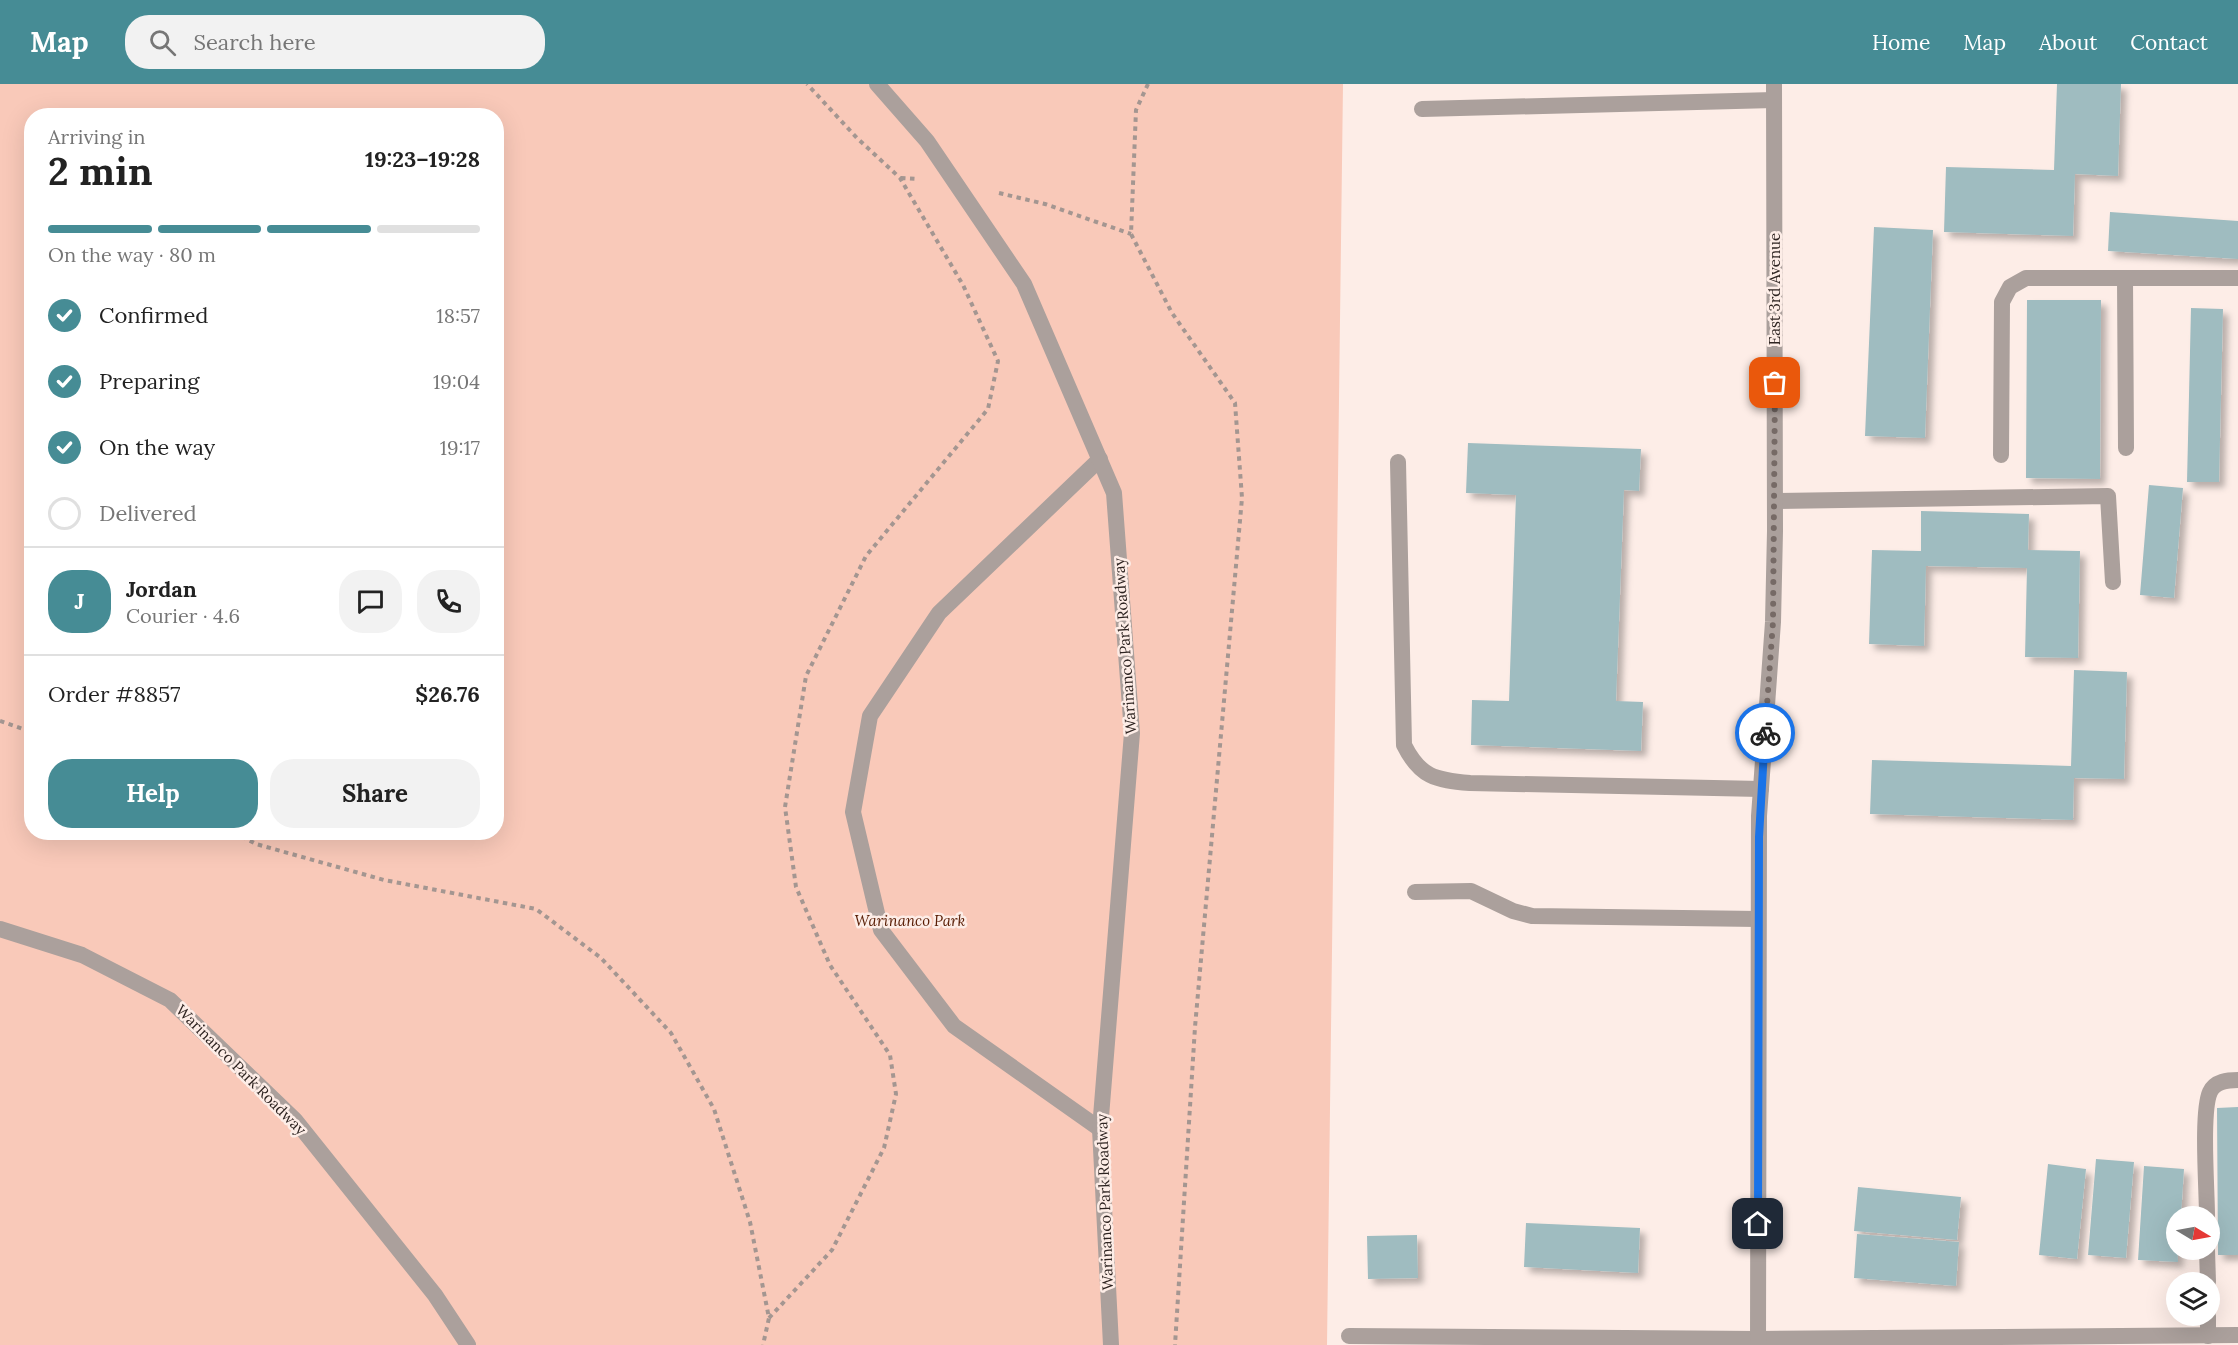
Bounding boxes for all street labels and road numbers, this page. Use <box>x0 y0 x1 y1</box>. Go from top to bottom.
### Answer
street label: East 3rd Avenue <box>1765 233 1784 345</box>
street label: Warinanco Park Roadway <box>1109 557 1140 735</box>
street label: Warinanco Park Roadway <box>172 1000 311 1139</box>
street label: Warinanco Park Roadway <box>1092 1113 1117 1291</box>

